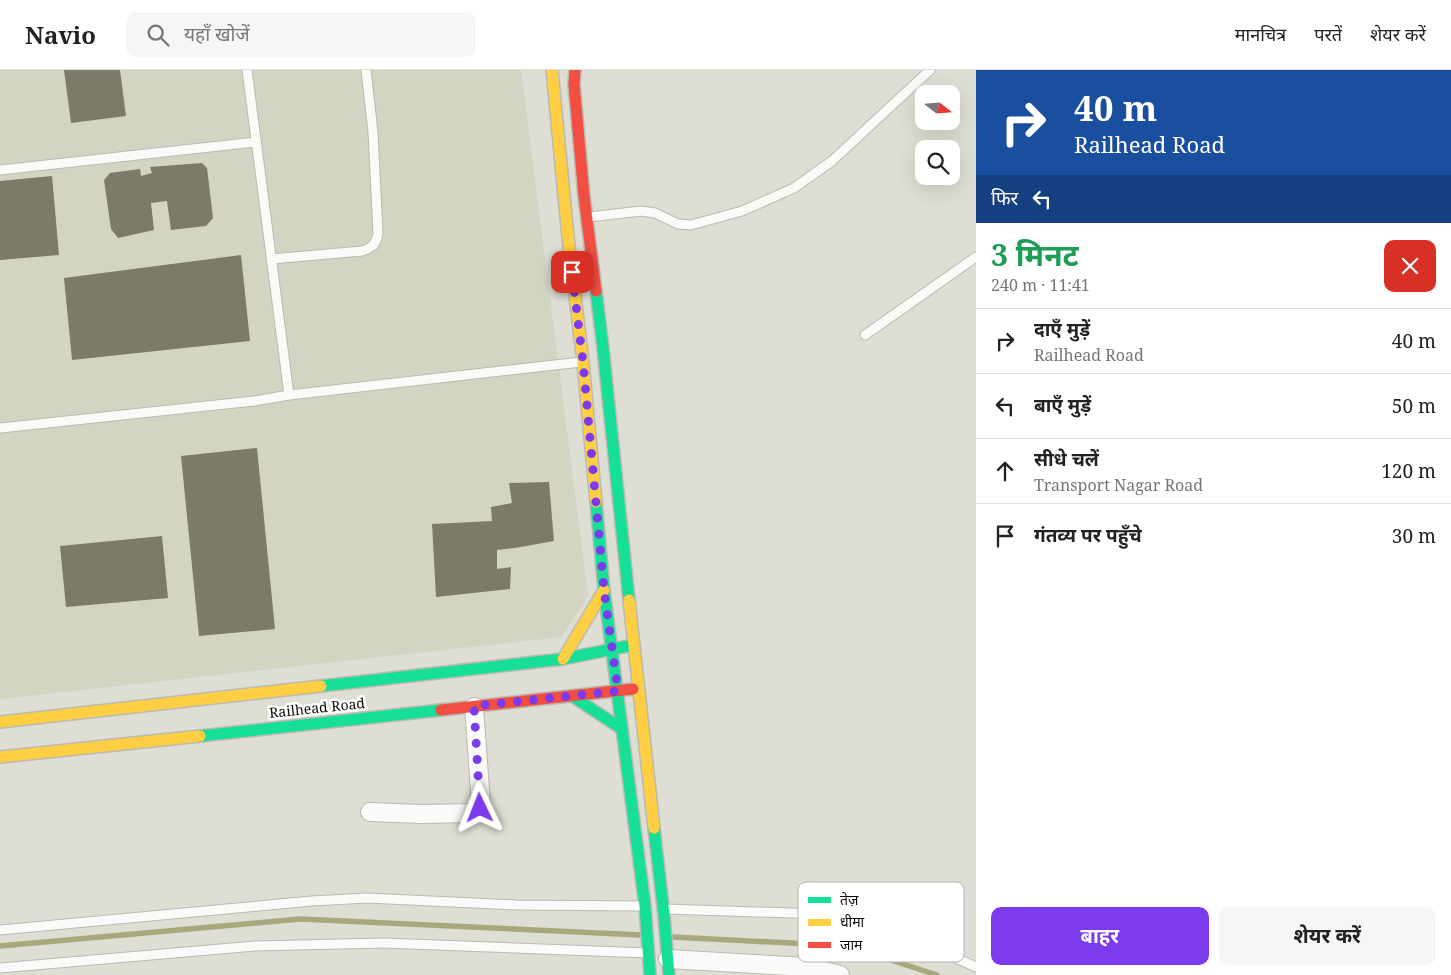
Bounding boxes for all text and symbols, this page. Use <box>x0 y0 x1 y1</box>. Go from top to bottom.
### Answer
search box <box>126 12 476 57</box>
text: Navio <box>25 18 96 51</box>
icon: search <box>144 21 172 49</box>
text: यहाँ खोजें <box>184 21 250 47</box>
text: मानचित्र <box>1235 22 1286 46</box>
text: परतें <box>1314 22 1342 46</box>
text: शेयर करें <box>1370 22 1426 46</box>
text: 40 m <box>1074 84 1157 131</box>
north arrow <box>915 85 960 130</box>
map controls <box>915 85 960 185</box>
icon: right <box>991 90 1056 155</box>
text: Railhead Road <box>1074 129 1225 159</box>
button: search <box>915 140 960 185</box>
text: फिर <box>991 185 1018 211</box>
icon: left <box>1028 185 1056 213</box>
text: 3 मिनट <box>991 234 1079 275</box>
button: close <box>1384 240 1436 292</box>
pin <box>551 251 593 293</box>
icon: arrive <box>558 258 586 286</box>
text: 240 m · 11:41 <box>991 274 1090 296</box>
text: दाएँ मुड़ें <box>1034 316 1090 342</box>
icon: right <box>991 327 1019 355</box>
text: 40 m <box>1392 328 1436 354</box>
text: Railhead Road <box>1034 344 1144 366</box>
icon: left <box>991 392 1019 420</box>
text: बाएँ मुड़ें <box>1034 392 1091 418</box>
text: 50 m <box>1392 393 1436 419</box>
text: सीधे चलें <box>1034 446 1099 472</box>
icon: ahead <box>991 457 1019 485</box>
text: 120 m <box>1381 458 1436 484</box>
text: Transport Nagar Road <box>1034 474 1203 496</box>
icon: arrive <box>991 522 1019 550</box>
text: गंतव्य पर पहुँचे <box>1034 522 1142 548</box>
text: 30 m <box>1392 523 1436 549</box>
street label: Railhead Road <box>268 693 366 722</box>
position arrow <box>453 781 505 833</box>
legend <box>798 882 964 962</box>
text: तेज़ <box>840 890 859 909</box>
button: बाहर <box>991 907 1209 965</box>
button: शेयर करें <box>1219 907 1436 965</box>
text: धीमा <box>840 912 865 931</box>
text: जाम <box>840 935 863 954</box>

